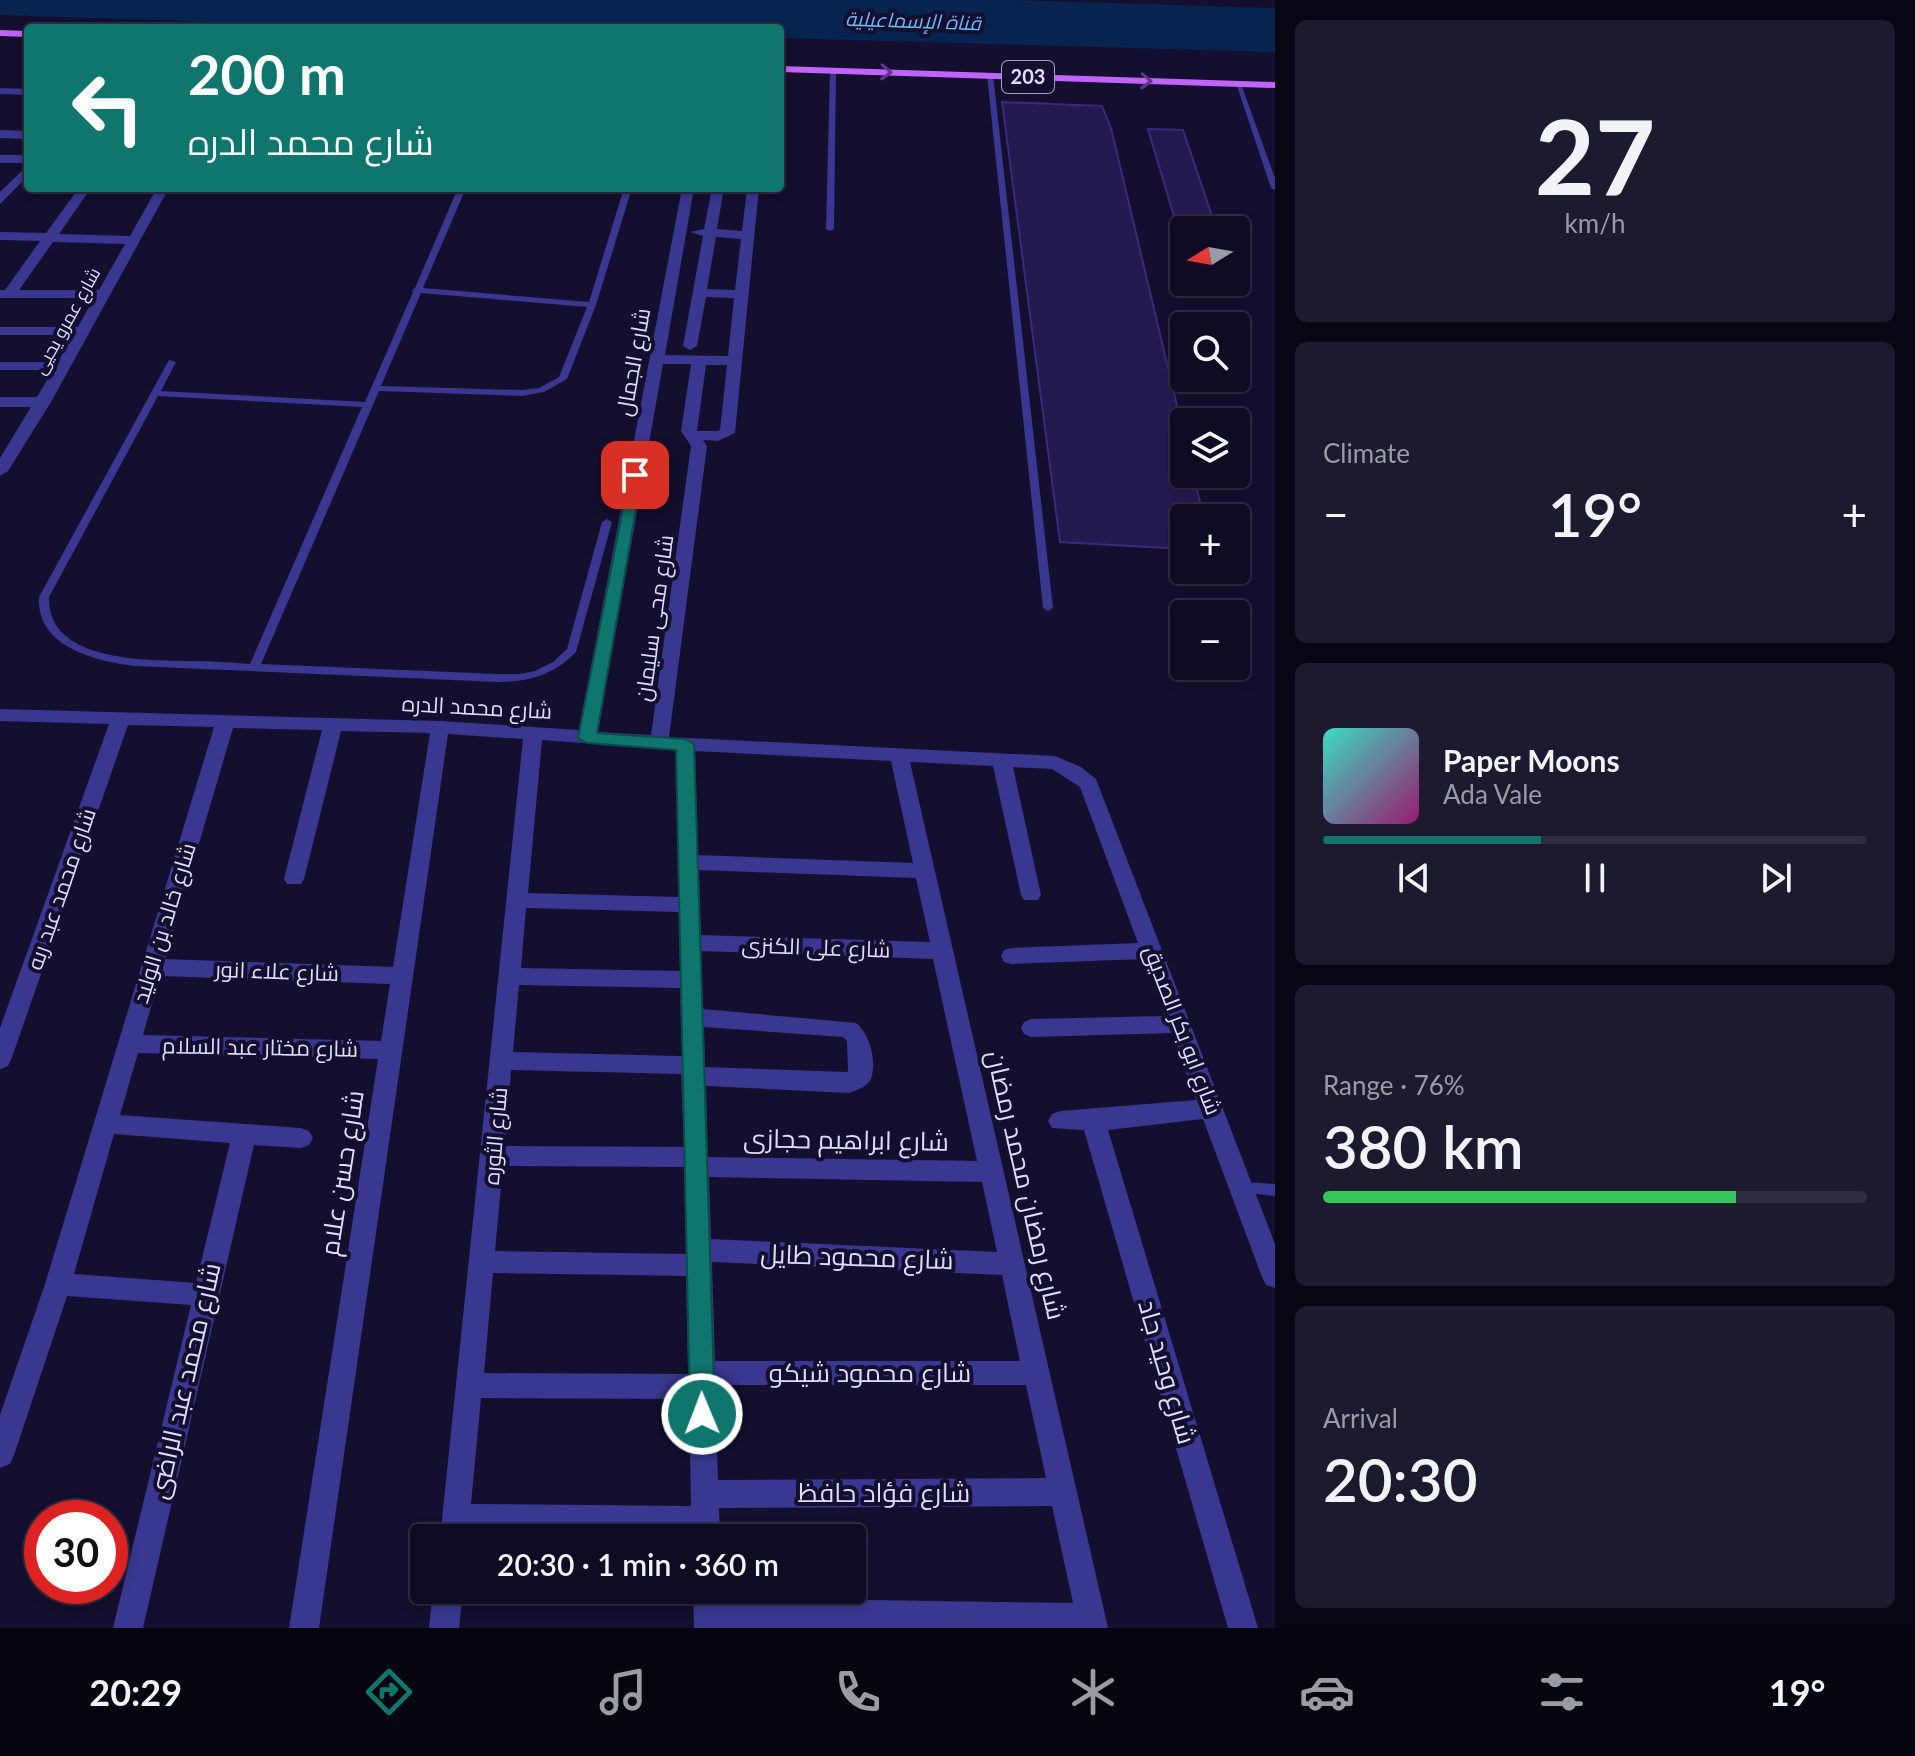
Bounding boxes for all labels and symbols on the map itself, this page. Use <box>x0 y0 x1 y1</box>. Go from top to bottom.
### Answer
water label: قناة الإسماعيلية <box>845 6 983 36</box>
road number: 203 <box>1002 61 1054 93</box>
one-way arrow <box>880 64 893 81</box>
one-way arrow <box>1140 72 1153 89</box>
north arrow <box>1170 216 1250 296</box>
street label: شارع عمرو يحيى <box>28 263 106 379</box>
street label: شارع الجمال <box>610 306 657 419</box>
pin <box>601 441 669 509</box>
street label: شارع محى سليمان <box>628 533 681 703</box>
street label: شارع محمد الدره <box>401 689 553 726</box>
street label: شارع محمد عبد ربه <box>20 804 103 974</box>
street label: شارع خالد بن الوليد <box>126 839 203 1007</box>
street label: شارع على الكنزى <box>741 930 891 965</box>
street label: شارع ابو بكر الصديق <box>1137 941 1228 1119</box>
street label: شارع علاء انور <box>213 955 339 988</box>
street label: شارع مختار عبد السلام <box>162 1031 358 1065</box>
street label: شارع رمضان محمد رمضان <box>978 1047 1074 1323</box>
street label: شارع الثوره <box>477 1086 514 1186</box>
street label: شارع حسن علام <box>312 1088 373 1258</box>
street label: شارع ابراهيم حجازى <box>743 1121 949 1160</box>
street label: شارع محمود طايل <box>760 1237 954 1277</box>
street label: شارع محمد عبد الراضى <box>141 1260 229 1502</box>
street label: شارع وحيد جاد <box>1130 1296 1204 1448</box>
street label: شارع محمود شيكو <box>769 1356 971 1390</box>
position arrow <box>660 1372 744 1456</box>
street label: شارع فؤاد حافظ <box>798 1476 970 1510</box>
speed limit sign: 30 <box>24 1500 128 1604</box>

